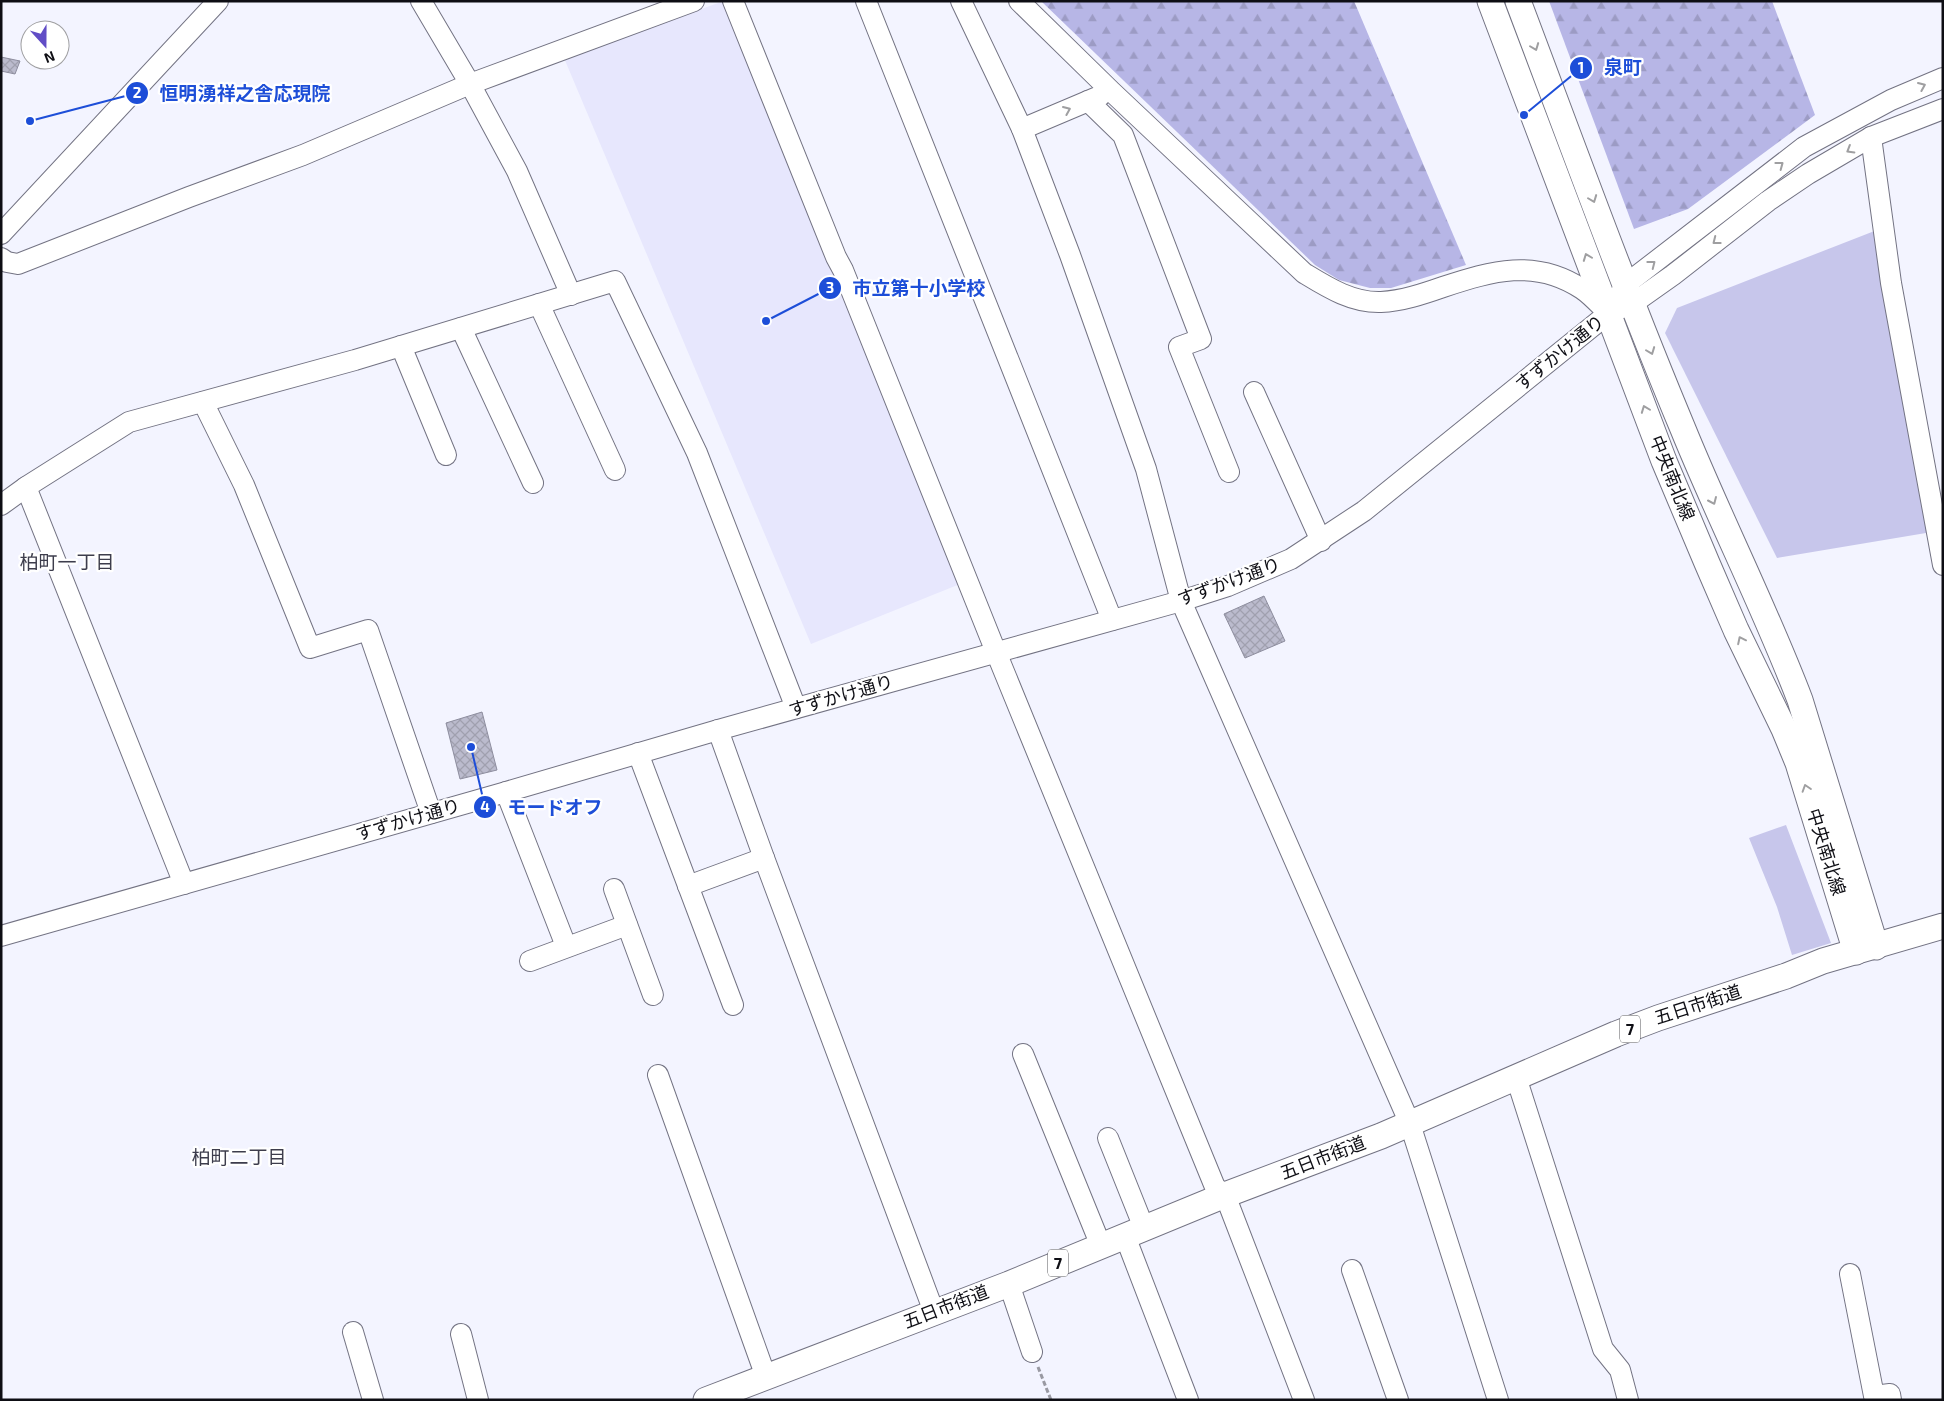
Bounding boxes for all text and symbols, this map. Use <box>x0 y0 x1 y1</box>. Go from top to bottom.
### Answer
north arrow <box>20 20 70 70</box>
one-way arrow <box>1529 42 1539 51</box>
text: N <box>42 48 58 67</box>
callout: 泉町 <box>1569 51 1652 85</box>
text: 泉町 <box>1604 55 1642 78</box>
text: 1 <box>1578 58 1584 76</box>
callout: 恒明湧祥之舎応現院 <box>124 76 340 110</box>
text: 恒明湧祥之舎応現院 <box>159 81 331 104</box>
one-way arrow <box>1917 82 1926 93</box>
text: 2 <box>133 83 142 101</box>
one-way arrow <box>1062 106 1070 116</box>
one-way arrow <box>1847 143 1856 153</box>
one-way arrow <box>1774 162 1783 170</box>
one-way arrow <box>1587 194 1597 202</box>
one-way arrow <box>1713 236 1722 245</box>
one-way arrow <box>1583 253 1594 262</box>
one-way arrow <box>1646 261 1656 270</box>
callout: 市立第十小学校 <box>818 271 996 305</box>
text: 市立第十小学校 <box>852 276 986 299</box>
text: 3 <box>826 278 834 296</box>
street label: すずかけ通り <box>1510 310 1608 395</box>
one-way arrow <box>1645 346 1655 354</box>
one-way arrow <box>1640 405 1651 414</box>
street label: 中央南北線 <box>1646 432 1700 523</box>
one-way arrow <box>1706 496 1717 505</box>
district label: 柏町一丁目 <box>19 550 115 573</box>
street label: すずかけ通り <box>1174 552 1283 610</box>
one-way arrow <box>1737 636 1747 645</box>
street label: すずかけ通り <box>786 670 896 720</box>
one-way arrow <box>1802 785 1812 793</box>
callout: モードオフ <box>472 790 612 824</box>
street label: すずかけ通り <box>353 794 463 844</box>
text: モードオフ <box>507 795 603 818</box>
text: 4 <box>480 797 490 815</box>
street label: 中央南北線 <box>1803 805 1851 898</box>
street label: 五日市街道 <box>1651 980 1744 1028</box>
road number: 7 <box>1620 1016 1640 1042</box>
street label: 五日市街道 <box>1277 1131 1369 1183</box>
district label: 柏町二丁目 <box>191 1145 287 1168</box>
road number: 7 <box>1048 1250 1068 1276</box>
street label: 五日市街道 <box>900 1280 992 1332</box>

